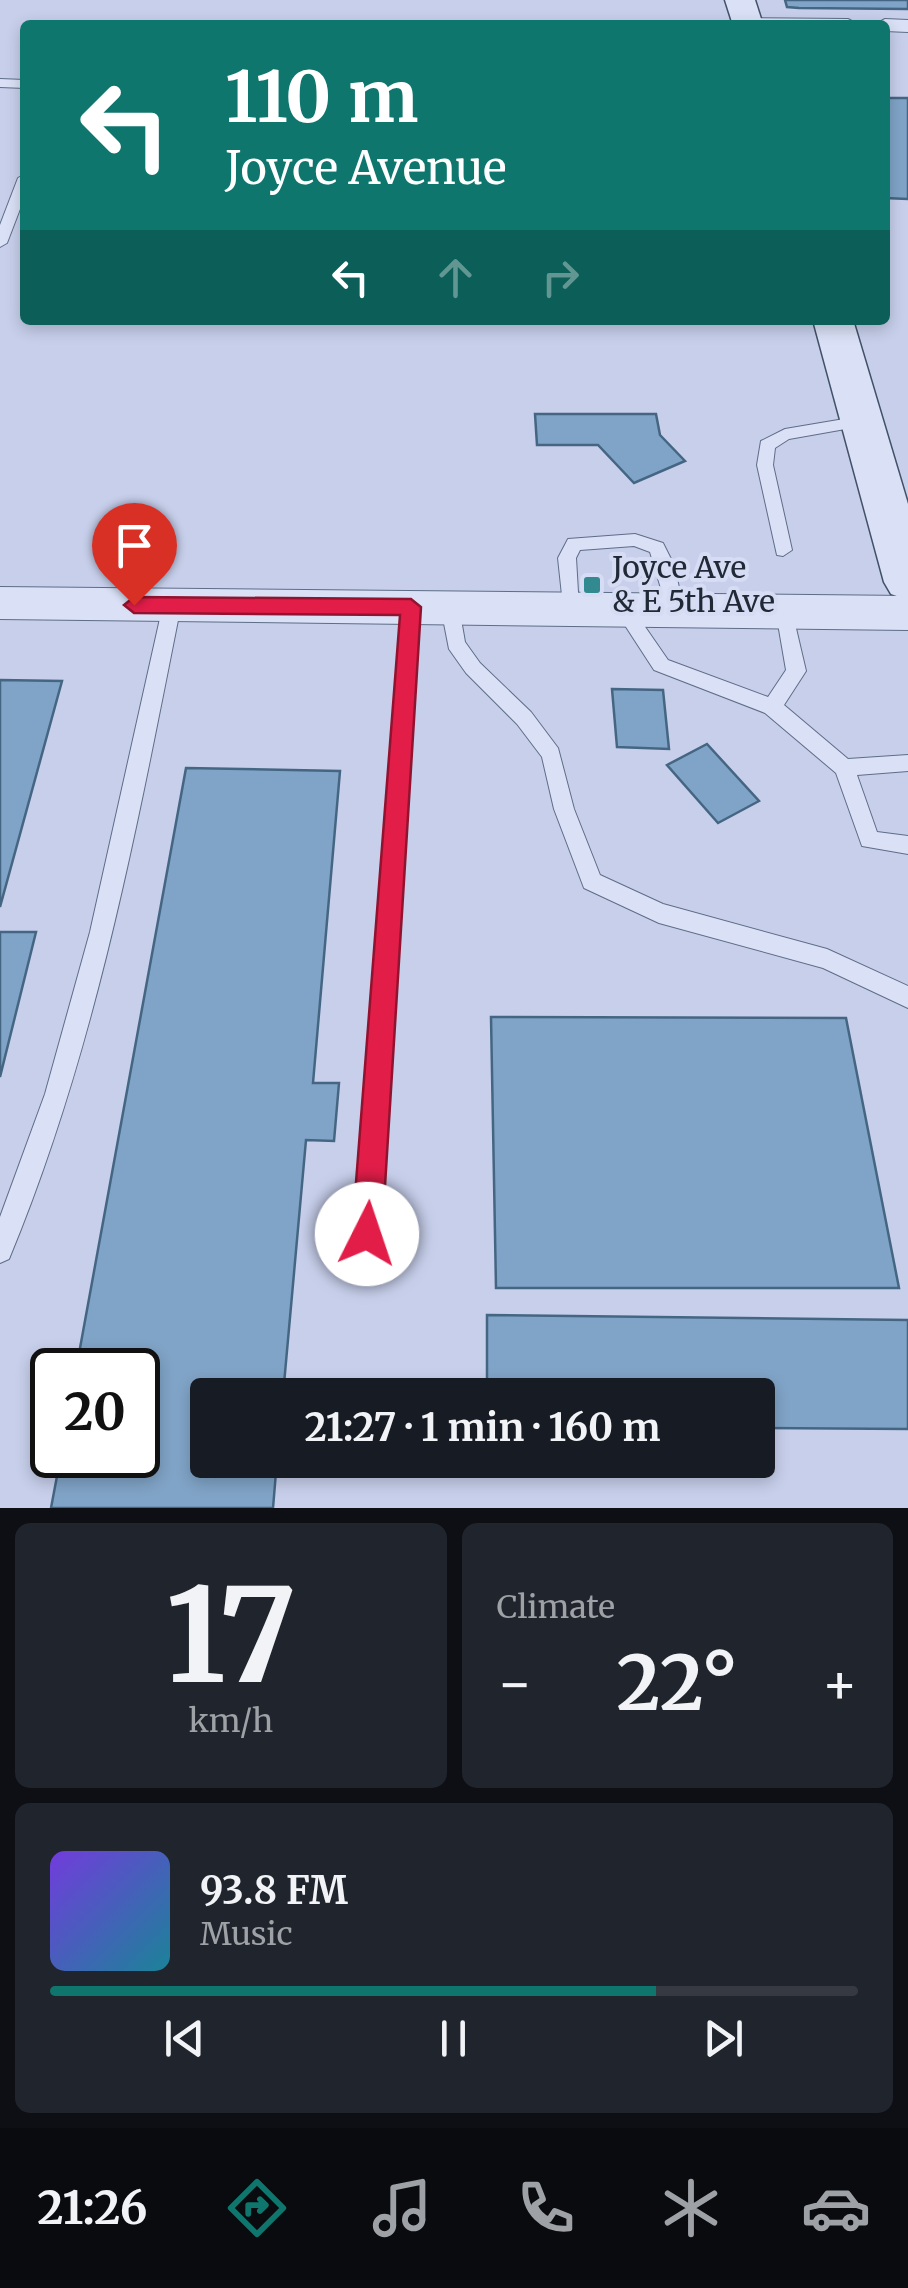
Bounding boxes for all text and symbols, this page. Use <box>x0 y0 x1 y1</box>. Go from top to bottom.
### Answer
text: 110 m <box>225 53 418 141</box>
icon: left <box>60 60 190 190</box>
text: Joyce Avenue <box>225 140 506 196</box>
icon: left <box>323 250 378 305</box>
icon: ahead <box>428 250 483 305</box>
icon: right <box>533 250 588 305</box>
pin <box>92 503 177 606</box>
icon: arrive <box>107 518 162 573</box>
place label: Joyce Ave & E 5th Ave <box>611 548 775 620</box>
marker: Joyce Ave & E 5th Ave <box>581 574 603 596</box>
position arrow <box>315 1182 419 1286</box>
speed limit sign: 20 <box>30 1348 160 1478</box>
text: 21:27 · 1 min · 160 m <box>305 1404 660 1451</box>
text: 17 <box>165 1554 296 1717</box>
text: Climate <box>497 1587 615 1627</box>
text: 22° <box>616 1636 738 1730</box>
text: − <box>497 1649 533 1718</box>
text: + <box>821 1649 858 1718</box>
text: km/h <box>188 1701 273 1741</box>
text: 93.8 FM <box>200 1867 348 1914</box>
text: Music <box>200 1914 293 1954</box>
icon: previous <box>157 2011 212 2066</box>
icon: pause <box>426 2011 481 2066</box>
icon: next <box>696 2011 751 2066</box>
icon: directions <box>222 2173 292 2243</box>
icon: music <box>367 2173 437 2243</box>
icon: phone <box>511 2173 581 2243</box>
icon: climate <box>656 2173 726 2243</box>
icon: car <box>801 2173 871 2243</box>
text: 21:26 <box>37 2180 147 2236</box>

